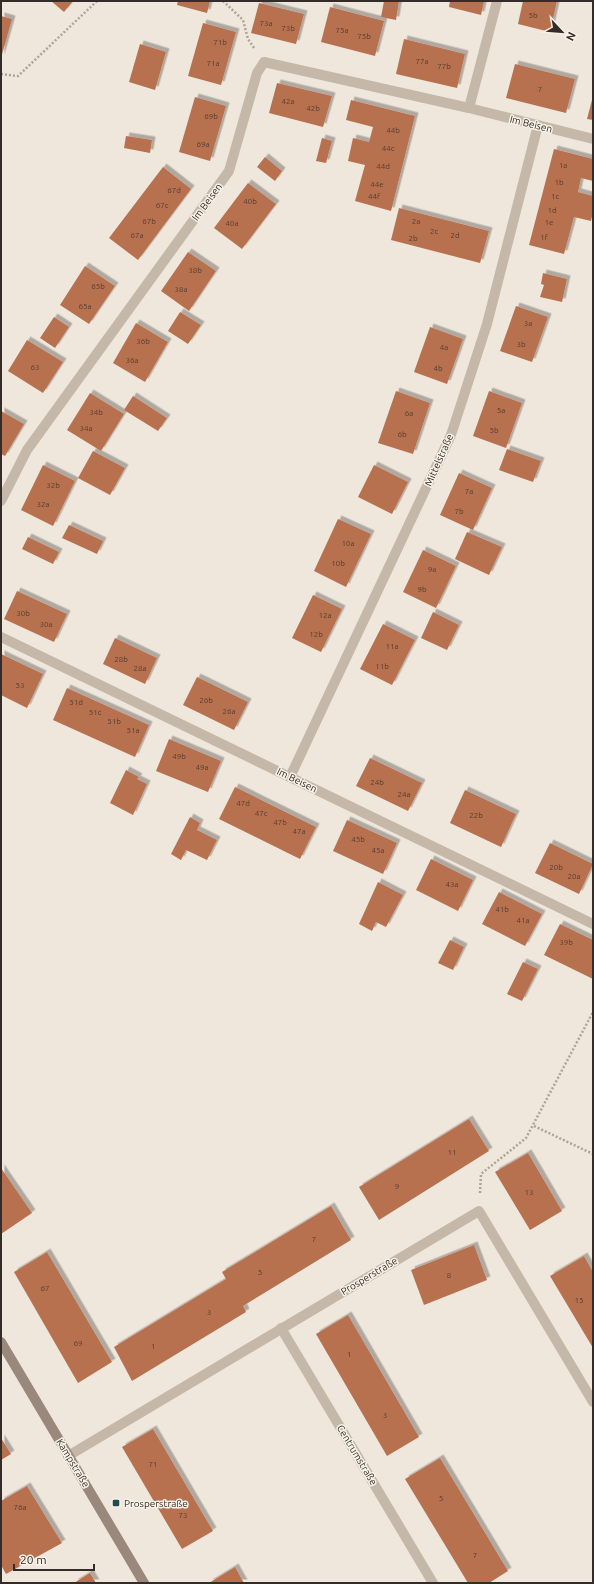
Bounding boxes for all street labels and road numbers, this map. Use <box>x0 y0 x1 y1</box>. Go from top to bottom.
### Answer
street label: Im Beisen <box>509 113 553 135</box>
street label: Im Beisen <box>190 181 224 223</box>
street label: Mittelstraße <box>423 432 455 488</box>
street label: Im Beisen <box>275 766 319 794</box>
street label: Prosperstraße <box>339 1255 399 1297</box>
street label: Centrumstraße <box>335 1423 379 1487</box>
street label: Kampstraße <box>54 1437 92 1489</box>

